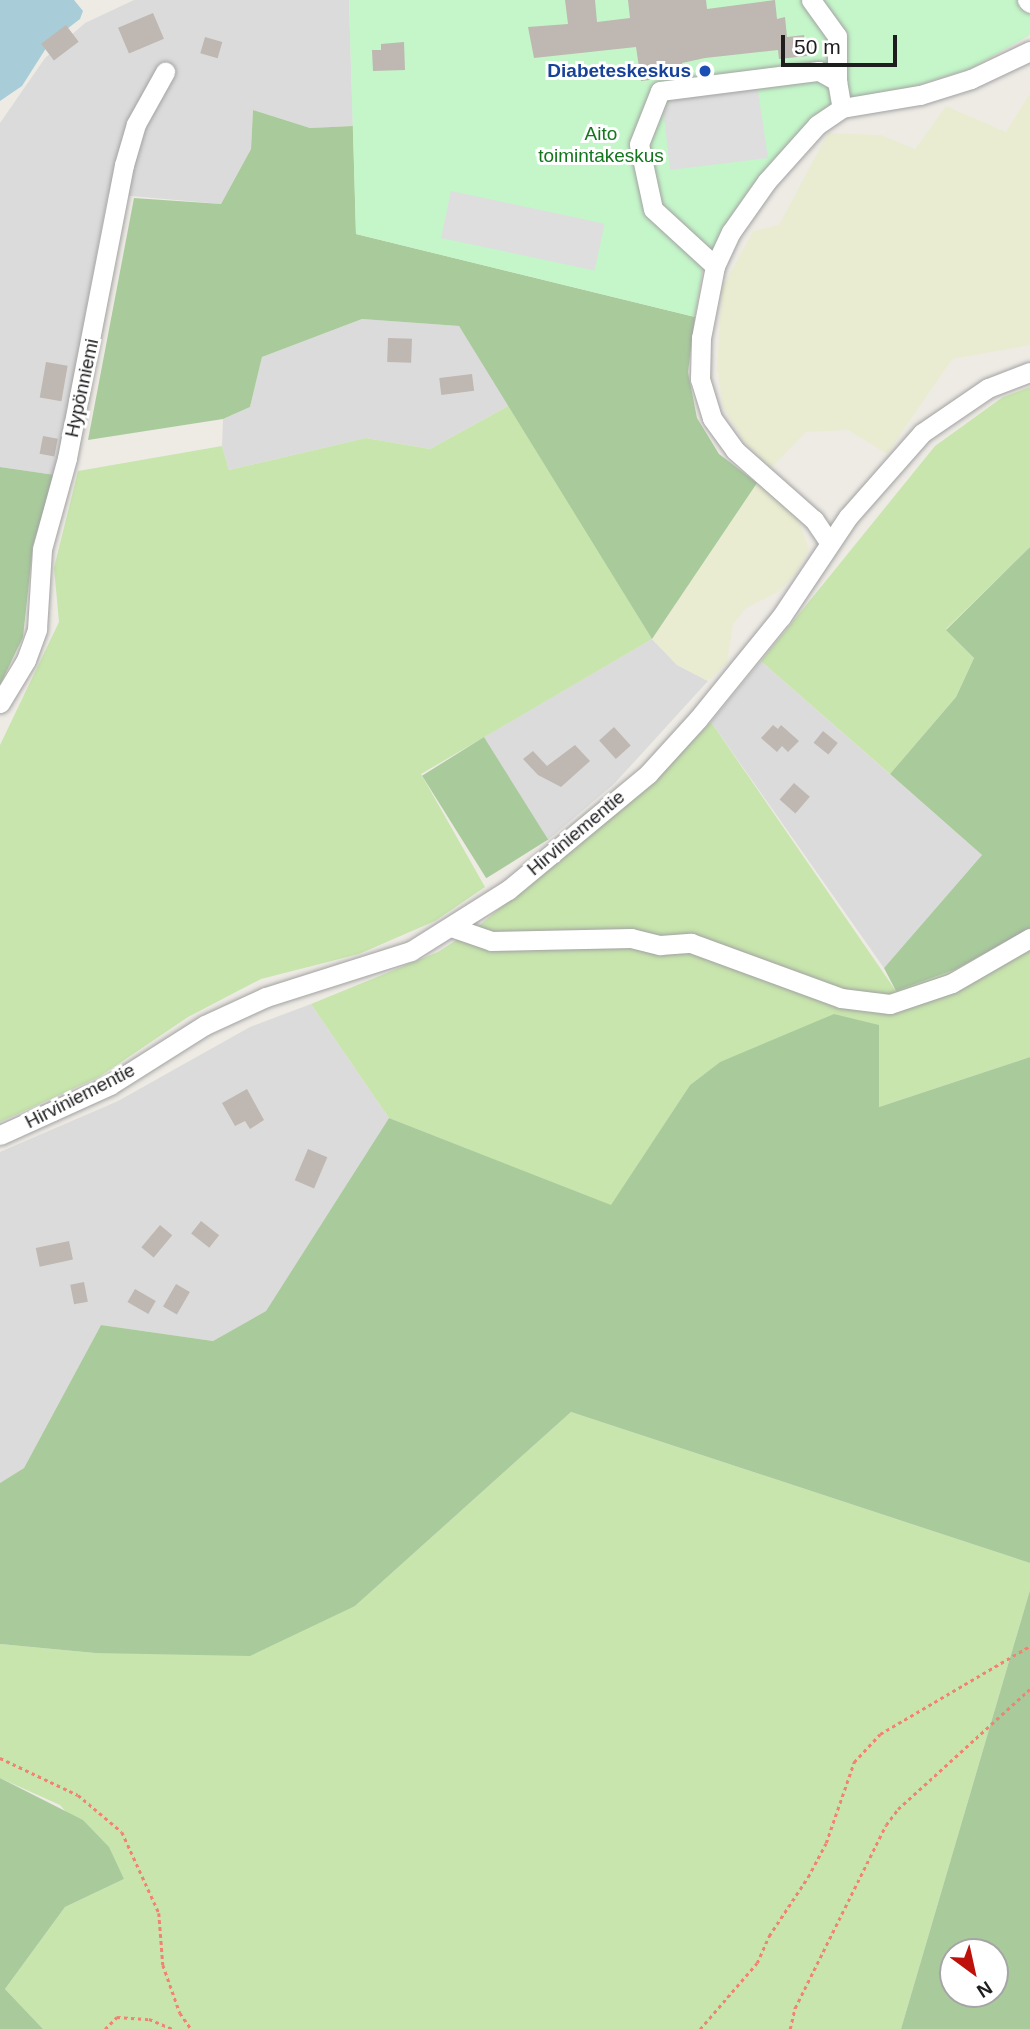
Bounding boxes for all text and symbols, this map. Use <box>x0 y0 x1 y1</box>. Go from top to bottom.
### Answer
scale bar <box>785 21 900 65</box>
text: 50 m <box>794 35 841 58</box>
place label: Diabeteskeskus <box>547 60 691 82</box>
marker: Diabeteskeskus <box>697 63 713 79</box>
park label: Aito toimintakeskus <box>538 123 664 167</box>
street label: Hypönniemi <box>60 337 104 439</box>
street label: Hirviniementie <box>523 786 629 880</box>
street label: Hirviniementie <box>21 1059 139 1133</box>
north arrow <box>939 1938 1009 2008</box>
text: N <box>973 1977 996 2002</box>

